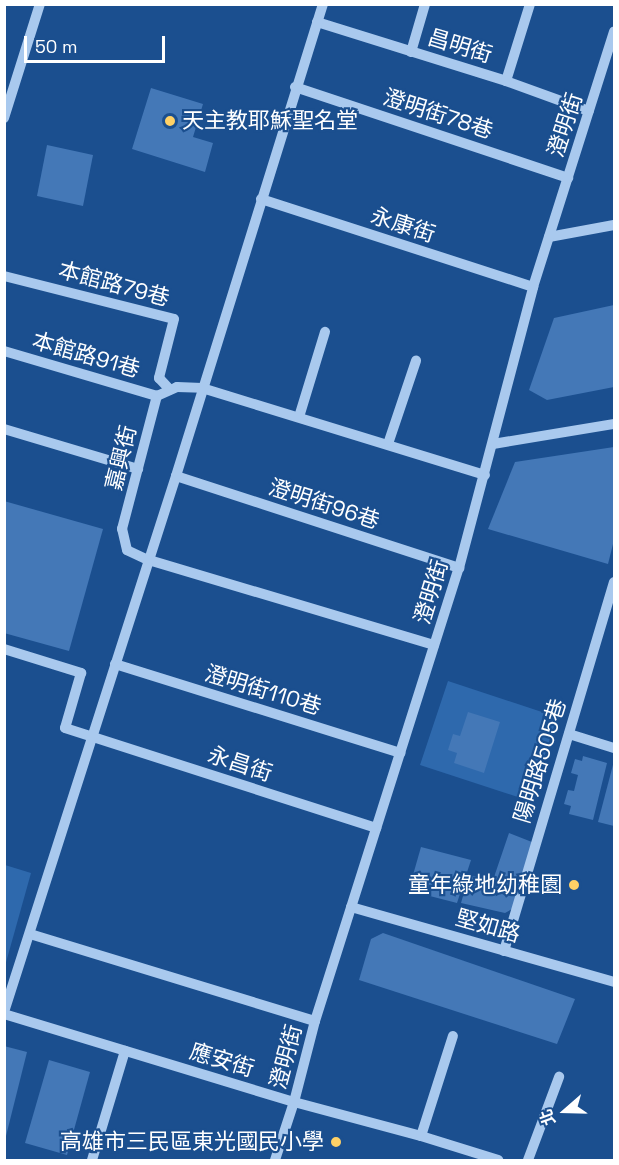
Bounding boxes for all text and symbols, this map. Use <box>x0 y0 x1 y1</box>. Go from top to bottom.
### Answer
scale bar <box>27 24 168 62</box>
street label: 昌明街 <box>425 24 495 68</box>
text: 50 m <box>35 35 77 58</box>
street label: 澄明街78巷 <box>380 84 496 144</box>
street label: 澄明街 <box>542 90 588 160</box>
place label: 天主教耶穌聖名堂 <box>182 108 358 134</box>
marker: 天主教耶穌聖名堂 <box>163 114 177 128</box>
street label: 永康街 <box>368 202 438 248</box>
street label: 本館路79巷 <box>56 257 172 311</box>
street label: 本館路91巷 <box>29 327 143 383</box>
street label: 嘉興街 <box>100 423 142 493</box>
street label: 澄明街96巷 <box>265 474 383 534</box>
street label: 澄明街 <box>409 557 453 627</box>
street label: 澄明街110巷 <box>202 660 324 720</box>
street label: 陽明路505巷 <box>509 696 571 826</box>
street label: 永昌街 <box>205 741 275 787</box>
place label: 童年綠地幼稚園 <box>408 872 562 898</box>
marker: 童年綠地幼稚園 <box>567 878 581 892</box>
street label: 堅如路 <box>453 904 523 948</box>
street label: 澄明街 <box>265 1022 307 1092</box>
street label: 應安街 <box>187 1038 257 1082</box>
north arrow <box>535 1081 595 1141</box>
text: 北 <box>535 1106 560 1128</box>
place label: 高雄市三民區東光國民小學 <box>60 1129 324 1155</box>
marker: 高雄市三民區東光國民小學 <box>329 1135 343 1149</box>

